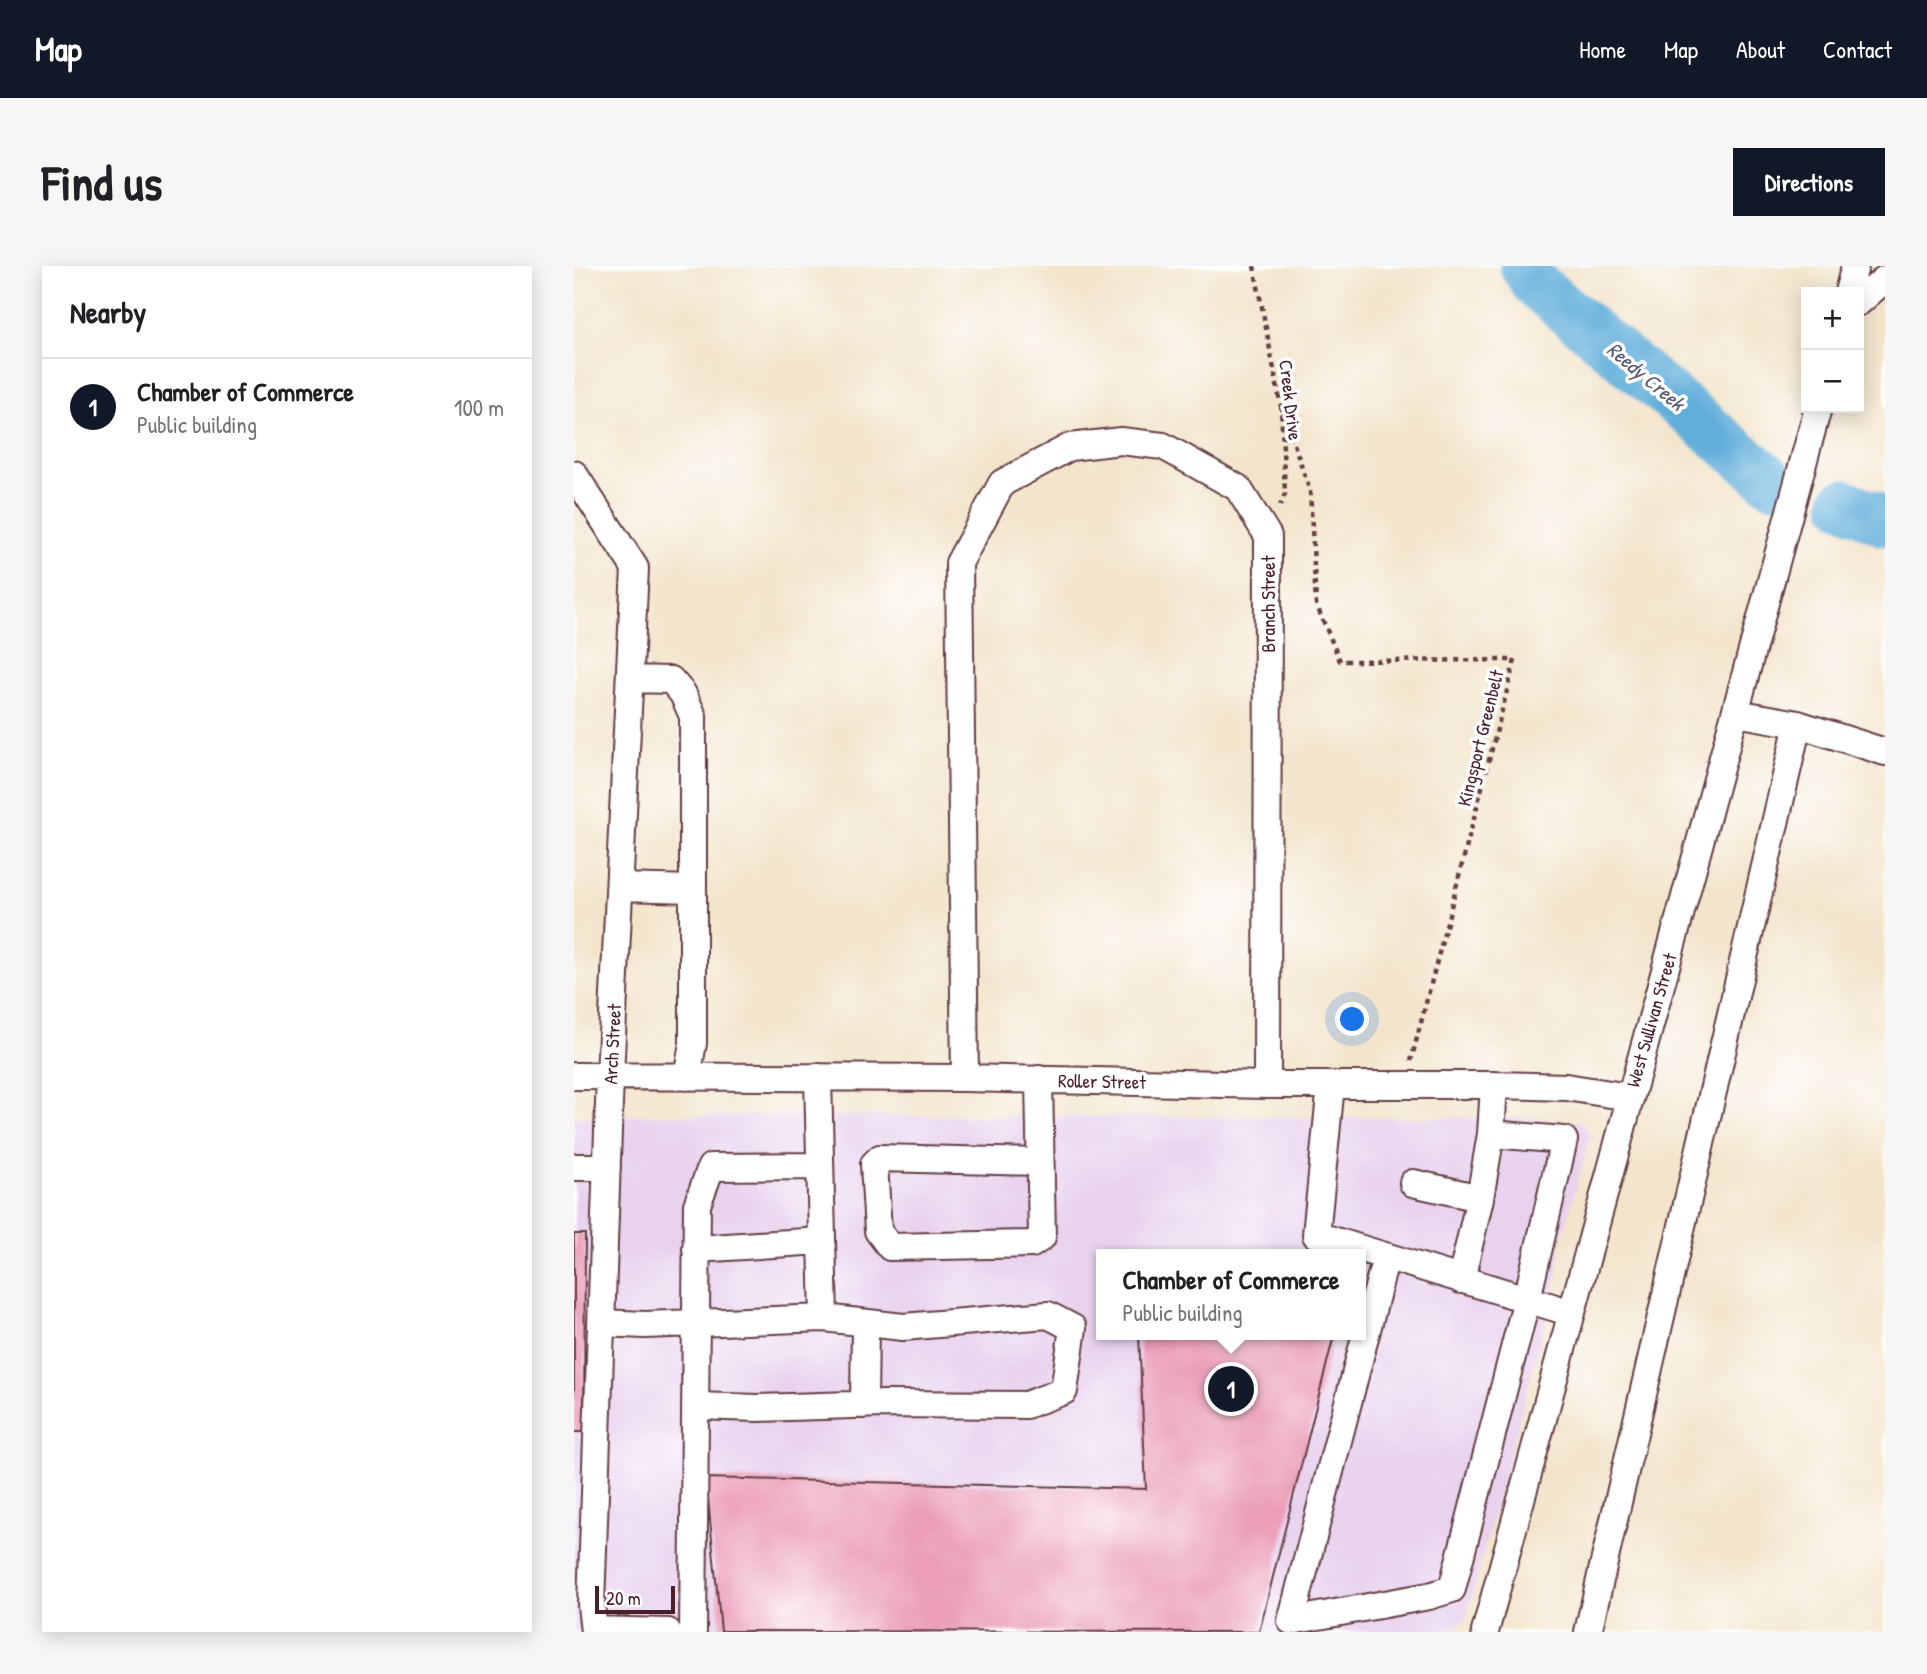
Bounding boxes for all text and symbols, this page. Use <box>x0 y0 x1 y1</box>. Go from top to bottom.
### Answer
text: Map <box>35 27 82 71</box>
text: Home <box>1579 33 1626 65</box>
text: Map <box>1664 33 1698 65</box>
text: About <box>1736 33 1785 65</box>
text: Contact <box>1823 33 1892 65</box>
button: Directions <box>1733 148 1885 216</box>
text: Find us <box>42 149 162 215</box>
map controls <box>1801 287 1864 413</box>
button: + <box>1801 287 1864 350</box>
text: Nearby <box>70 292 146 332</box>
water label: Reedy Creek <box>1601 335 1693 419</box>
button: − <box>1801 350 1864 413</box>
street label: Creek Drive <box>1273 358 1309 442</box>
text: Chamber of Commerce <box>137 374 354 409</box>
text: 1 <box>89 392 97 423</box>
text: 100 m <box>454 392 504 423</box>
text: Public building <box>137 409 257 440</box>
street label: Branch Street <box>1255 555 1281 652</box>
street label: Kingsport Greenbelt <box>1450 667 1510 809</box>
street label: West Sullivan Street <box>1619 949 1683 1090</box>
your location <box>1335 1002 1369 1036</box>
street label: Arch Street <box>597 1003 627 1085</box>
street label: Roller Street <box>1058 1067 1147 1095</box>
popup <box>1096 1249 1366 1340</box>
text: Chamber of Commerce <box>1123 1262 1339 1297</box>
text: Public building <box>1123 1297 1243 1328</box>
pin: 1 <box>1208 1363 1254 1415</box>
scale bar <box>595 1583 676 1615</box>
text: 20 m <box>606 1585 641 1611</box>

